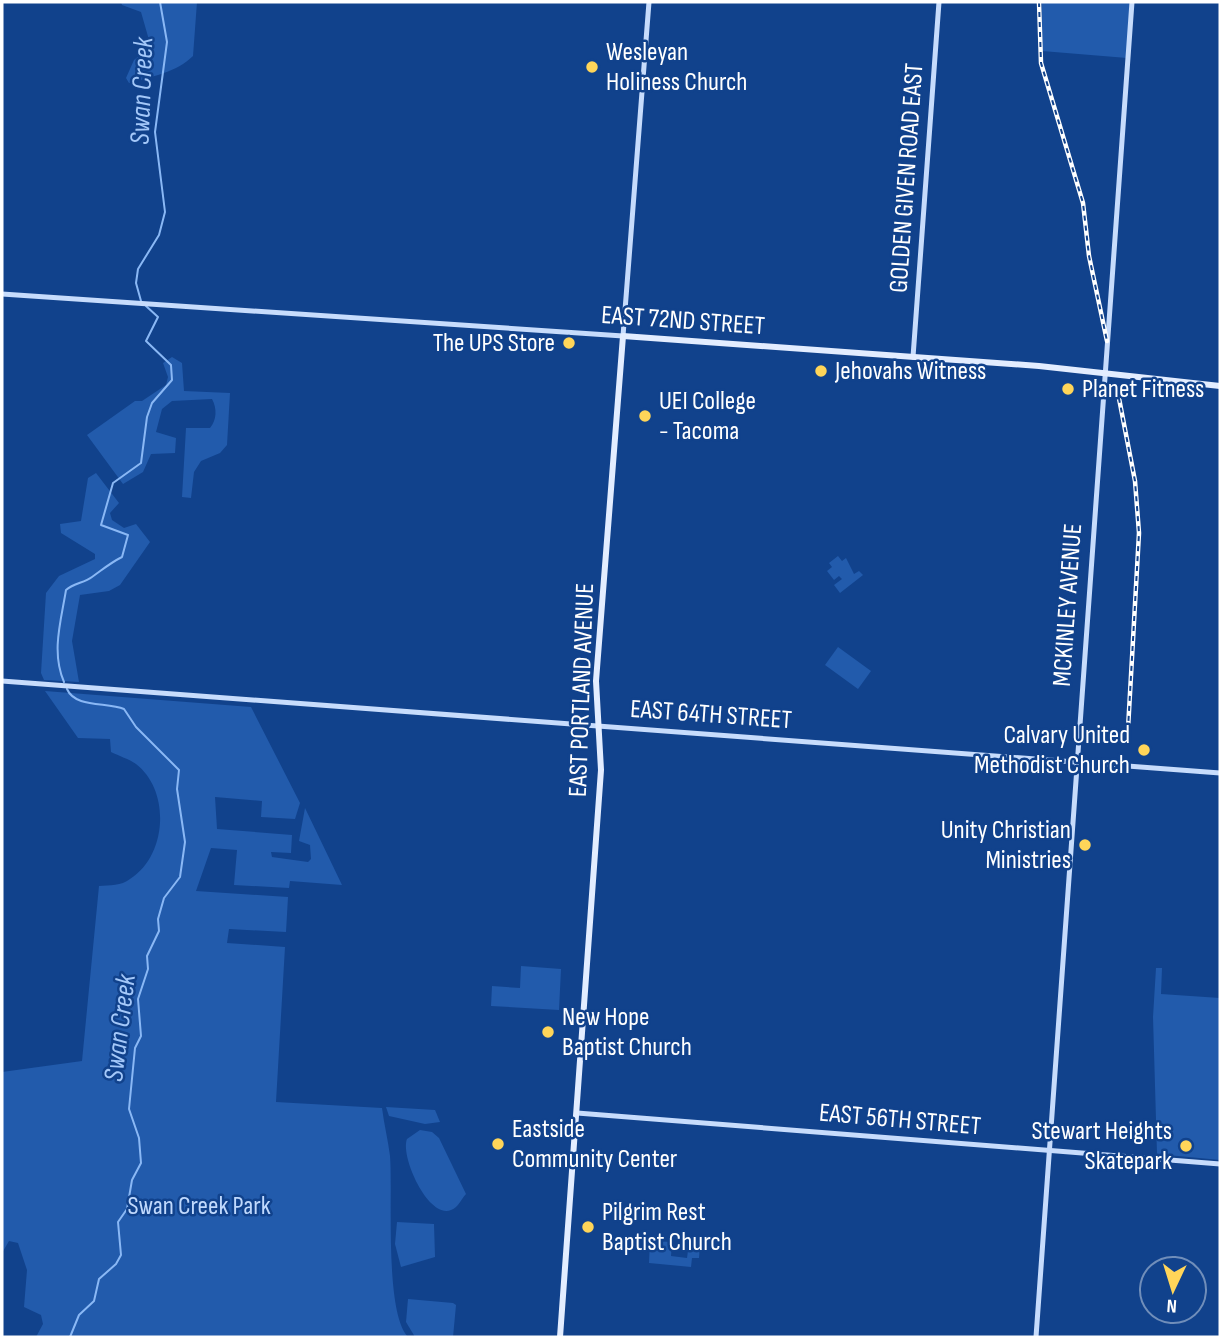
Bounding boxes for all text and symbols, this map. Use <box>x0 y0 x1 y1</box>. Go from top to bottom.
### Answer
water label: Swan Creek <box>124 35 160 145</box>
place label: Wesleyan Holiness Church <box>606 37 748 98</box>
marker: Wesleyan Holiness Church <box>584 59 600 75</box>
street label: GOLDEN GIVEN ROAD EAST <box>884 62 930 294</box>
street label: EAST 72ND STREET <box>600 300 766 342</box>
place label: The UPS Store <box>433 328 555 359</box>
marker: The UPS Store <box>561 335 577 351</box>
place label: Jehovahs Witness <box>834 356 986 387</box>
marker: Jehovahs Witness <box>813 363 829 379</box>
place label: Planet Fitness <box>1082 374 1204 405</box>
marker: Planet Fitness <box>1060 381 1076 397</box>
place label: UEI College - Tacoma <box>659 386 756 447</box>
marker: UEI College - Tacoma <box>637 408 653 424</box>
street label: MCKINLEY AVENUE <box>1047 523 1089 687</box>
street label: EAST PORTLAND AVENUE <box>563 582 601 798</box>
street label: EAST 64TH STREET <box>629 694 793 736</box>
place label: Calvary United Methodist Church <box>974 720 1130 781</box>
marker: Calvary United Methodist Church <box>1136 742 1152 758</box>
place label: Unity Christian Ministries <box>941 815 1071 876</box>
marker: Unity Christian Ministries <box>1077 837 1093 853</box>
water label: Swan Creek <box>97 971 143 1083</box>
place label: New Hope Baptist Church <box>562 1002 692 1063</box>
marker: New Hope Baptist Church <box>540 1024 556 1040</box>
street label: EAST 56TH STREET <box>818 1097 982 1143</box>
place label: Eastside Community Center <box>512 1114 678 1175</box>
place label: Stewart Heights Skatepark <box>1031 1116 1172 1177</box>
marker: Eastside Community Center <box>490 1136 506 1152</box>
marker: Stewart Heights Skatepark <box>1178 1138 1194 1154</box>
park label: Swan Creek Park <box>127 1191 271 1222</box>
place label: Pilgrim Rest Baptist Church <box>602 1197 732 1258</box>
marker: Pilgrim Rest Baptist Church <box>580 1219 596 1235</box>
north arrow <box>1138 1255 1208 1325</box>
text: N <box>1166 1294 1178 1317</box>

